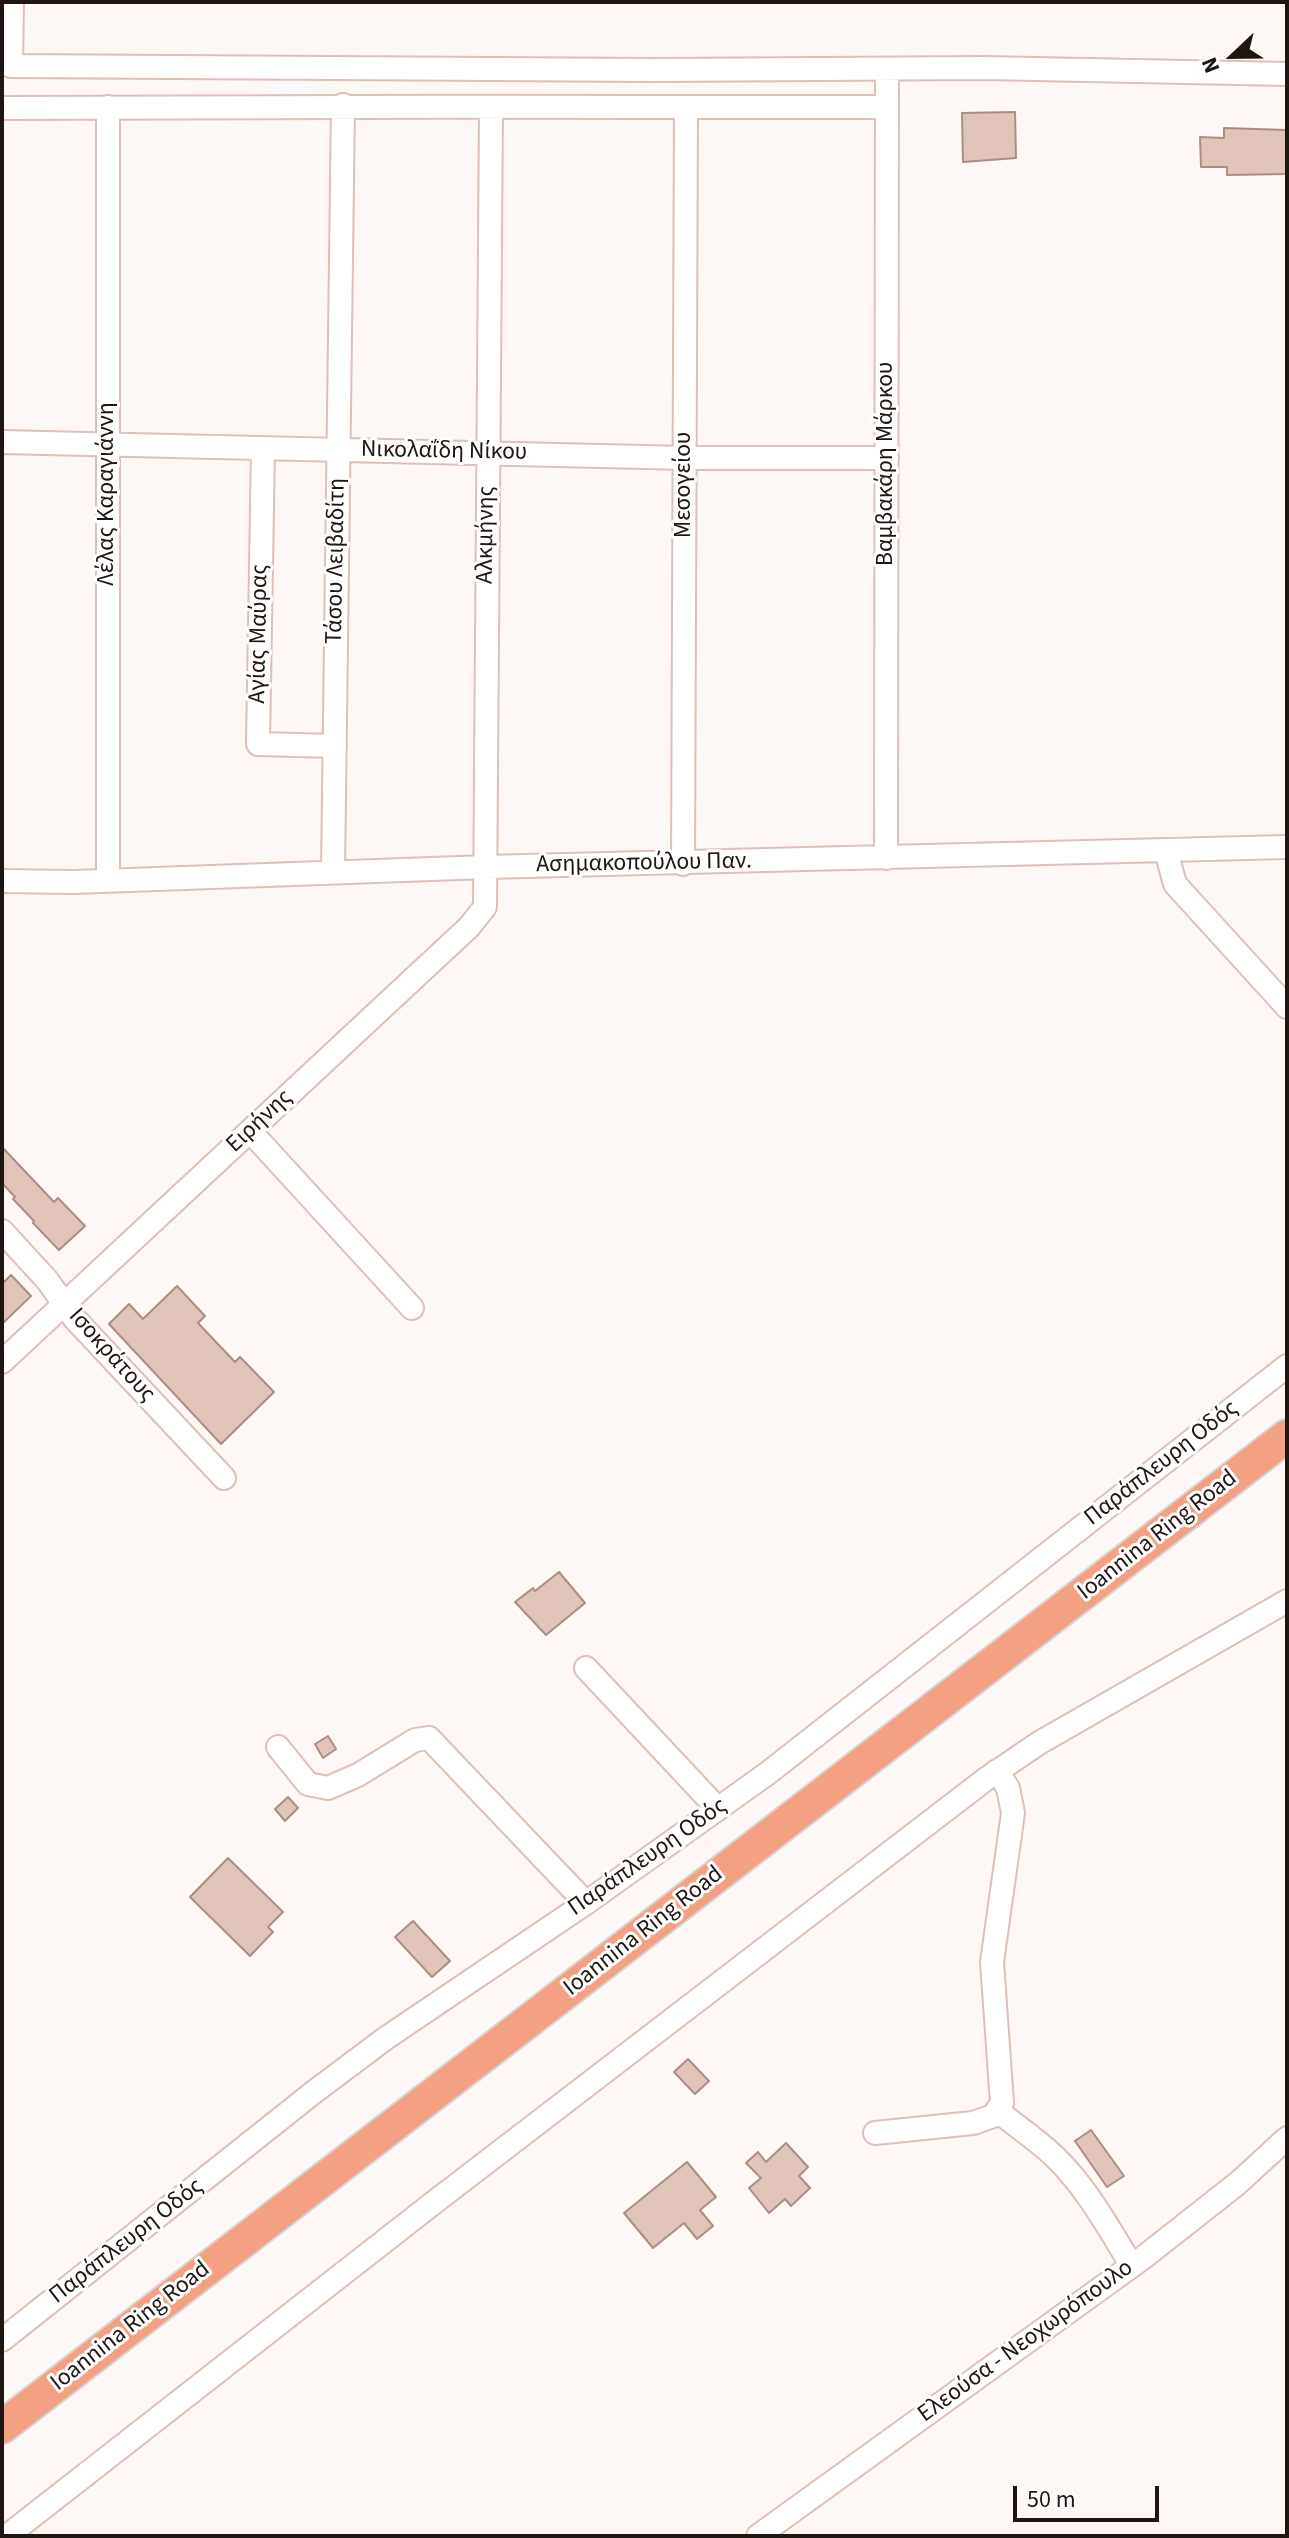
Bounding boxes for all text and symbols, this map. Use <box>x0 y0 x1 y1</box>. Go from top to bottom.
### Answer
north arrow <box>1193 16 1273 96</box>
text: N <box>1193 52 1228 78</box>
street label: Βαμβακάρη Μάρκου <box>873 362 901 566</box>
street label: Λέλας Καραγιάννη <box>94 402 122 586</box>
street label: Μεσογείου <box>671 432 699 538</box>
street label: Νικολαΐδη Νίκου <box>361 436 527 468</box>
street label: Τάσου Λειβαδίτη <box>321 478 353 644</box>
street label: Αλκμήνης <box>472 486 502 584</box>
street label: Αγίας Μαύρας <box>244 564 276 704</box>
street label: Ασημακοπούλου Παν. <box>536 848 752 880</box>
street label: Ειρήνης <box>221 1084 299 1160</box>
street label: Ισοκράτους <box>61 1303 161 1409</box>
street label: Παράπλευρη Οδός <box>1079 1395 1245 1533</box>
street label: Ioannina Ring Road <box>1073 1465 1243 1607</box>
street label: Παράπλευρη Οδός <box>563 1793 733 1923</box>
street label: Ioannina Ring Road <box>559 1861 729 2003</box>
street label: Παράπλευρη Οδός <box>44 2173 210 2311</box>
street label: Ελεούσα - Νεοχωρόπουλο <box>913 2254 1139 2430</box>
street label: Ioannina Ring Road <box>46 2256 216 2398</box>
scale bar <box>1017 2470 1163 2520</box>
text: 50 m <box>1027 2482 1076 2517</box>

